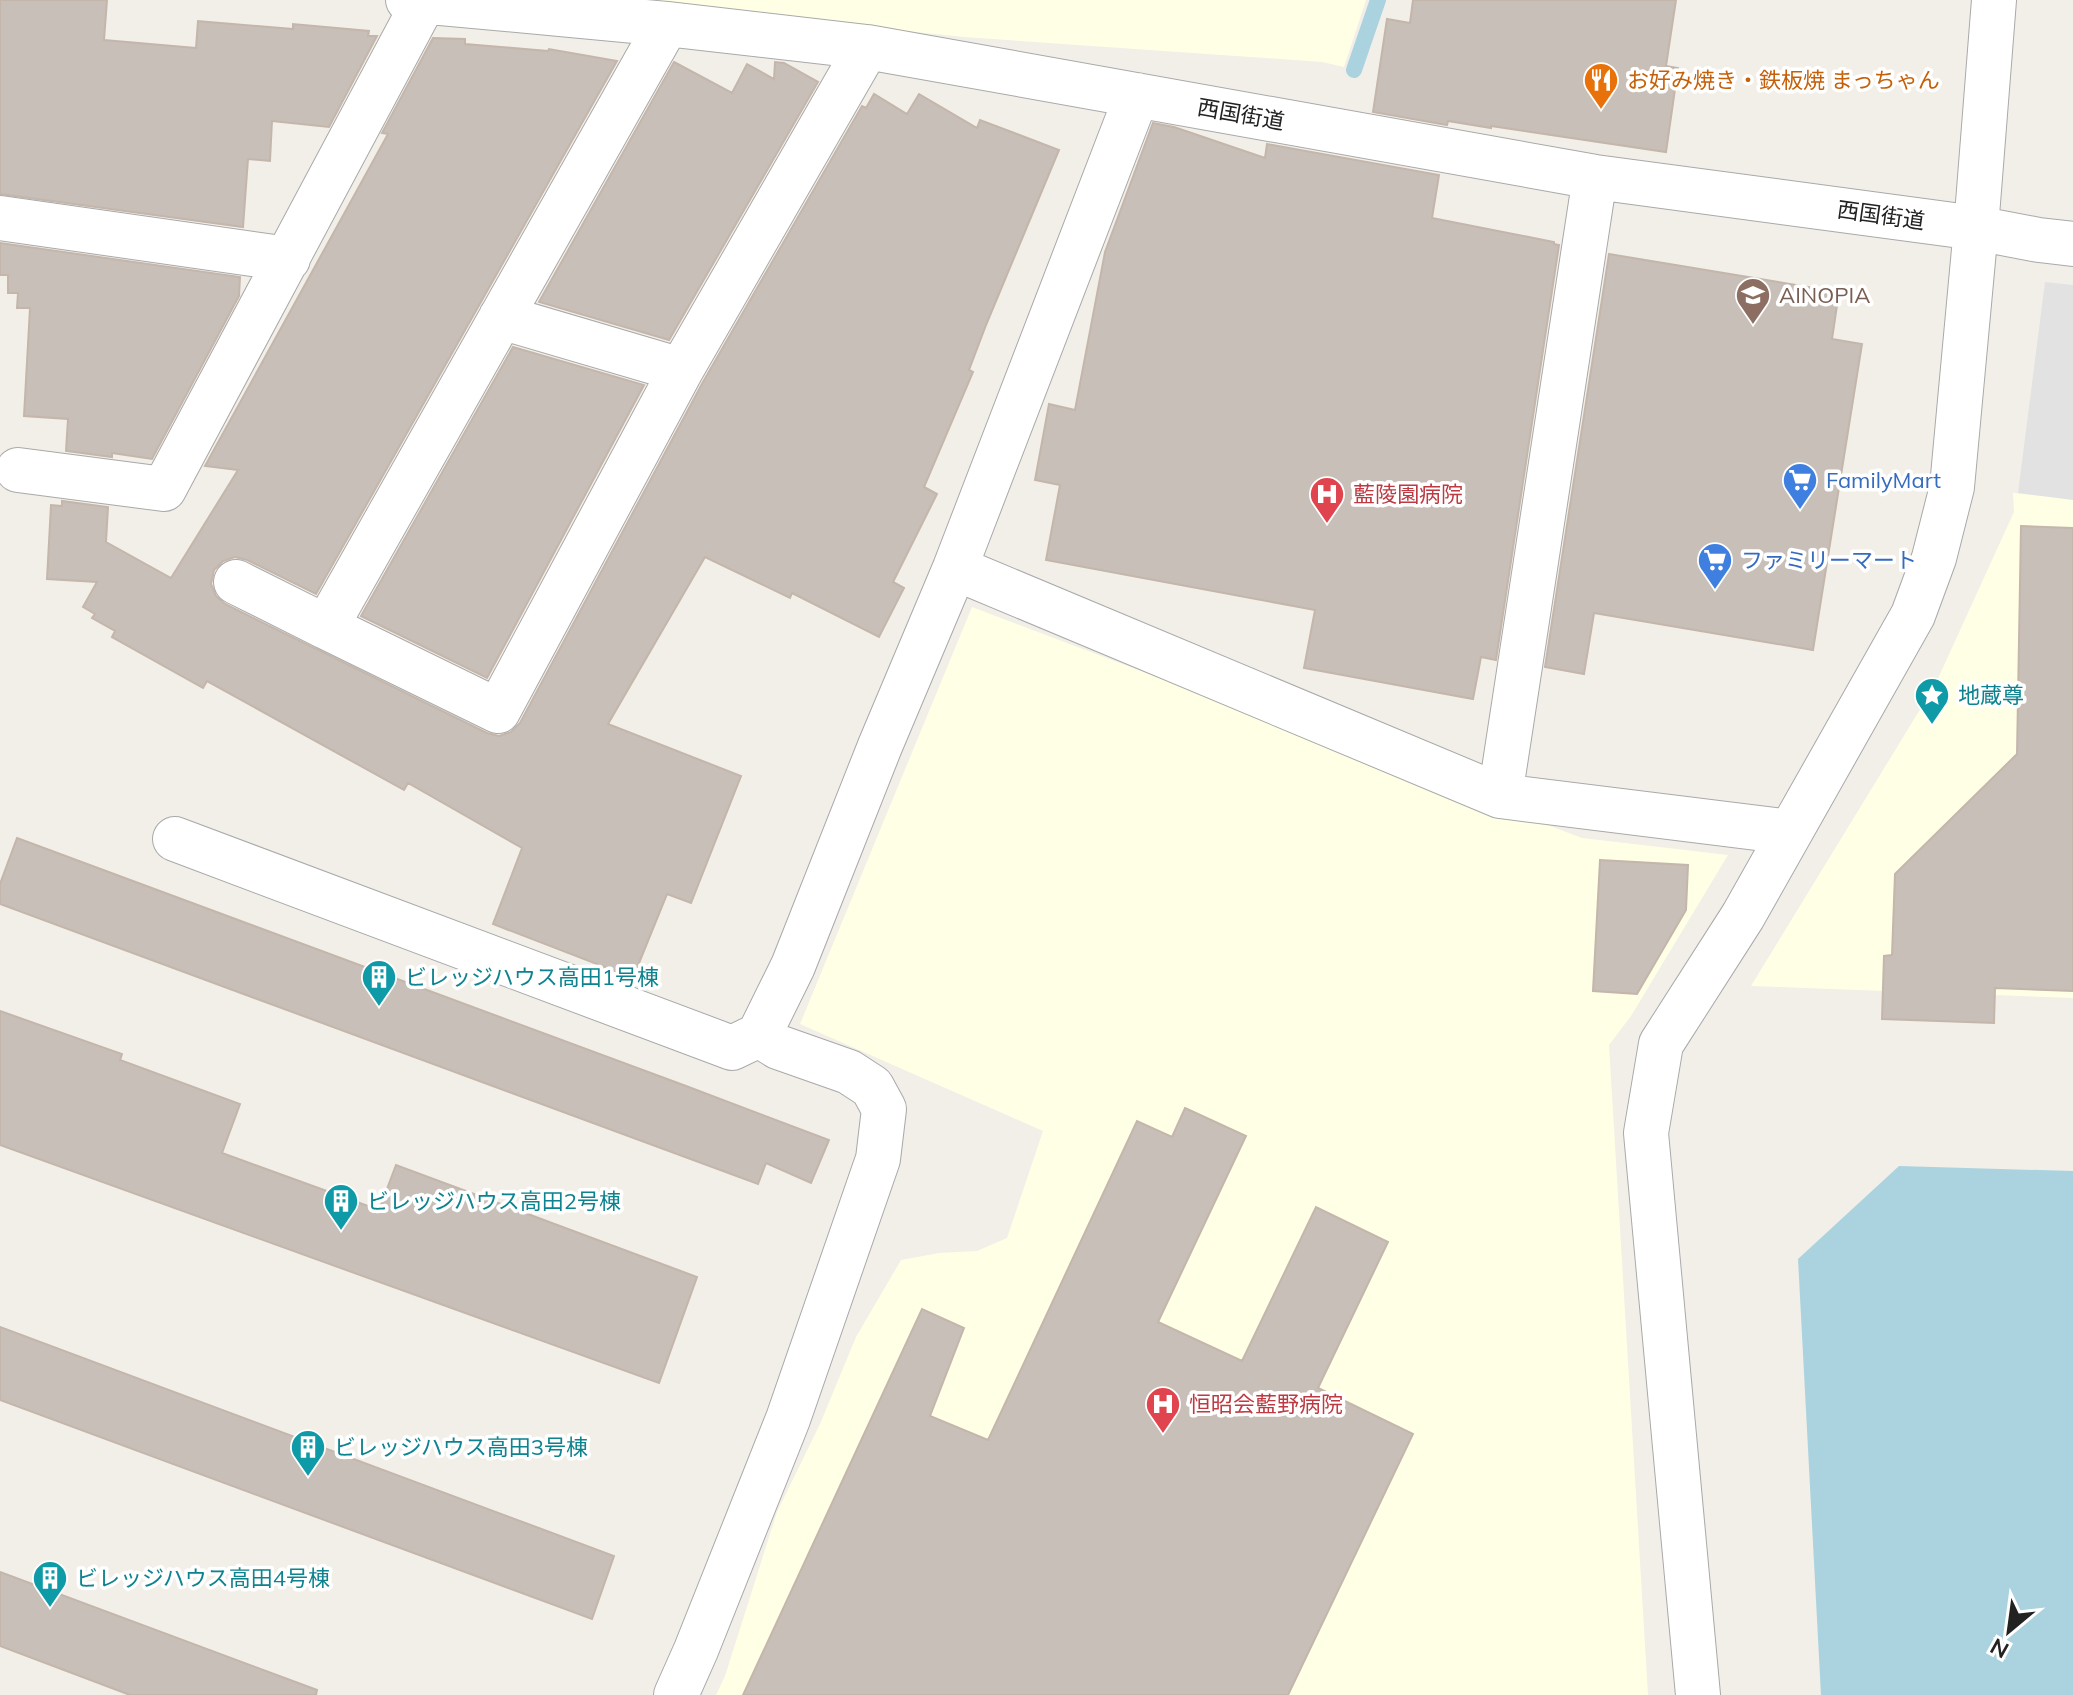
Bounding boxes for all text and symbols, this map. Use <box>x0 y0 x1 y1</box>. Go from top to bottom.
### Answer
restaurant icon: お好み焼き・鉄板焼 まっちゃん <box>1582 61 1620 111</box>
place label: お好み焼き・鉄板焼 まっちゃん <box>1627 66 1940 94</box>
street label: 西国街道 <box>1195 93 1287 135</box>
street label: 西国街道 <box>1835 195 1927 235</box>
school or university icon: AINOPIA <box>1734 276 1772 326</box>
place label: AINOPIA <box>1779 281 1870 309</box>
supermarket icon: FamilyMart <box>1781 461 1819 511</box>
place label: FamilyMart <box>1826 466 1941 494</box>
hospital icon: 藍陵園病院 <box>1308 475 1346 525</box>
place label: 藍陵園病院 <box>1353 480 1463 508</box>
supermarket icon: ファミリーマート <box>1696 541 1734 591</box>
place label: ファミリーマート <box>1741 546 1917 574</box>
place icon: 地蔵尊 <box>1913 676 1951 726</box>
place label: 地蔵尊 <box>1958 681 2024 709</box>
building icon: ビレッジハウス高田1号棟 <box>360 958 398 1008</box>
place label: ビレッジハウス高田1号棟 <box>405 963 659 991</box>
building icon: ビレッジハウス高田2号棟 <box>322 1182 360 1232</box>
place label: ビレッジハウス高田2号棟 <box>367 1187 621 1215</box>
hospital icon: 恒昭会藍野病院 <box>1144 1385 1182 1435</box>
place label: 恒昭会藍野病院 <box>1189 1390 1343 1418</box>
building icon: ビレッジハウス高田3号棟 <box>289 1428 327 1478</box>
place label: ビレッジハウス高田3号棟 <box>334 1433 588 1461</box>
building icon: ビレッジハウス高田4号棟 <box>31 1559 69 1609</box>
place label: ビレッジハウス高田4号棟 <box>76 1564 330 1592</box>
north arrow <box>1969 1591 2049 1671</box>
text: N <box>1985 1632 2013 1665</box>

